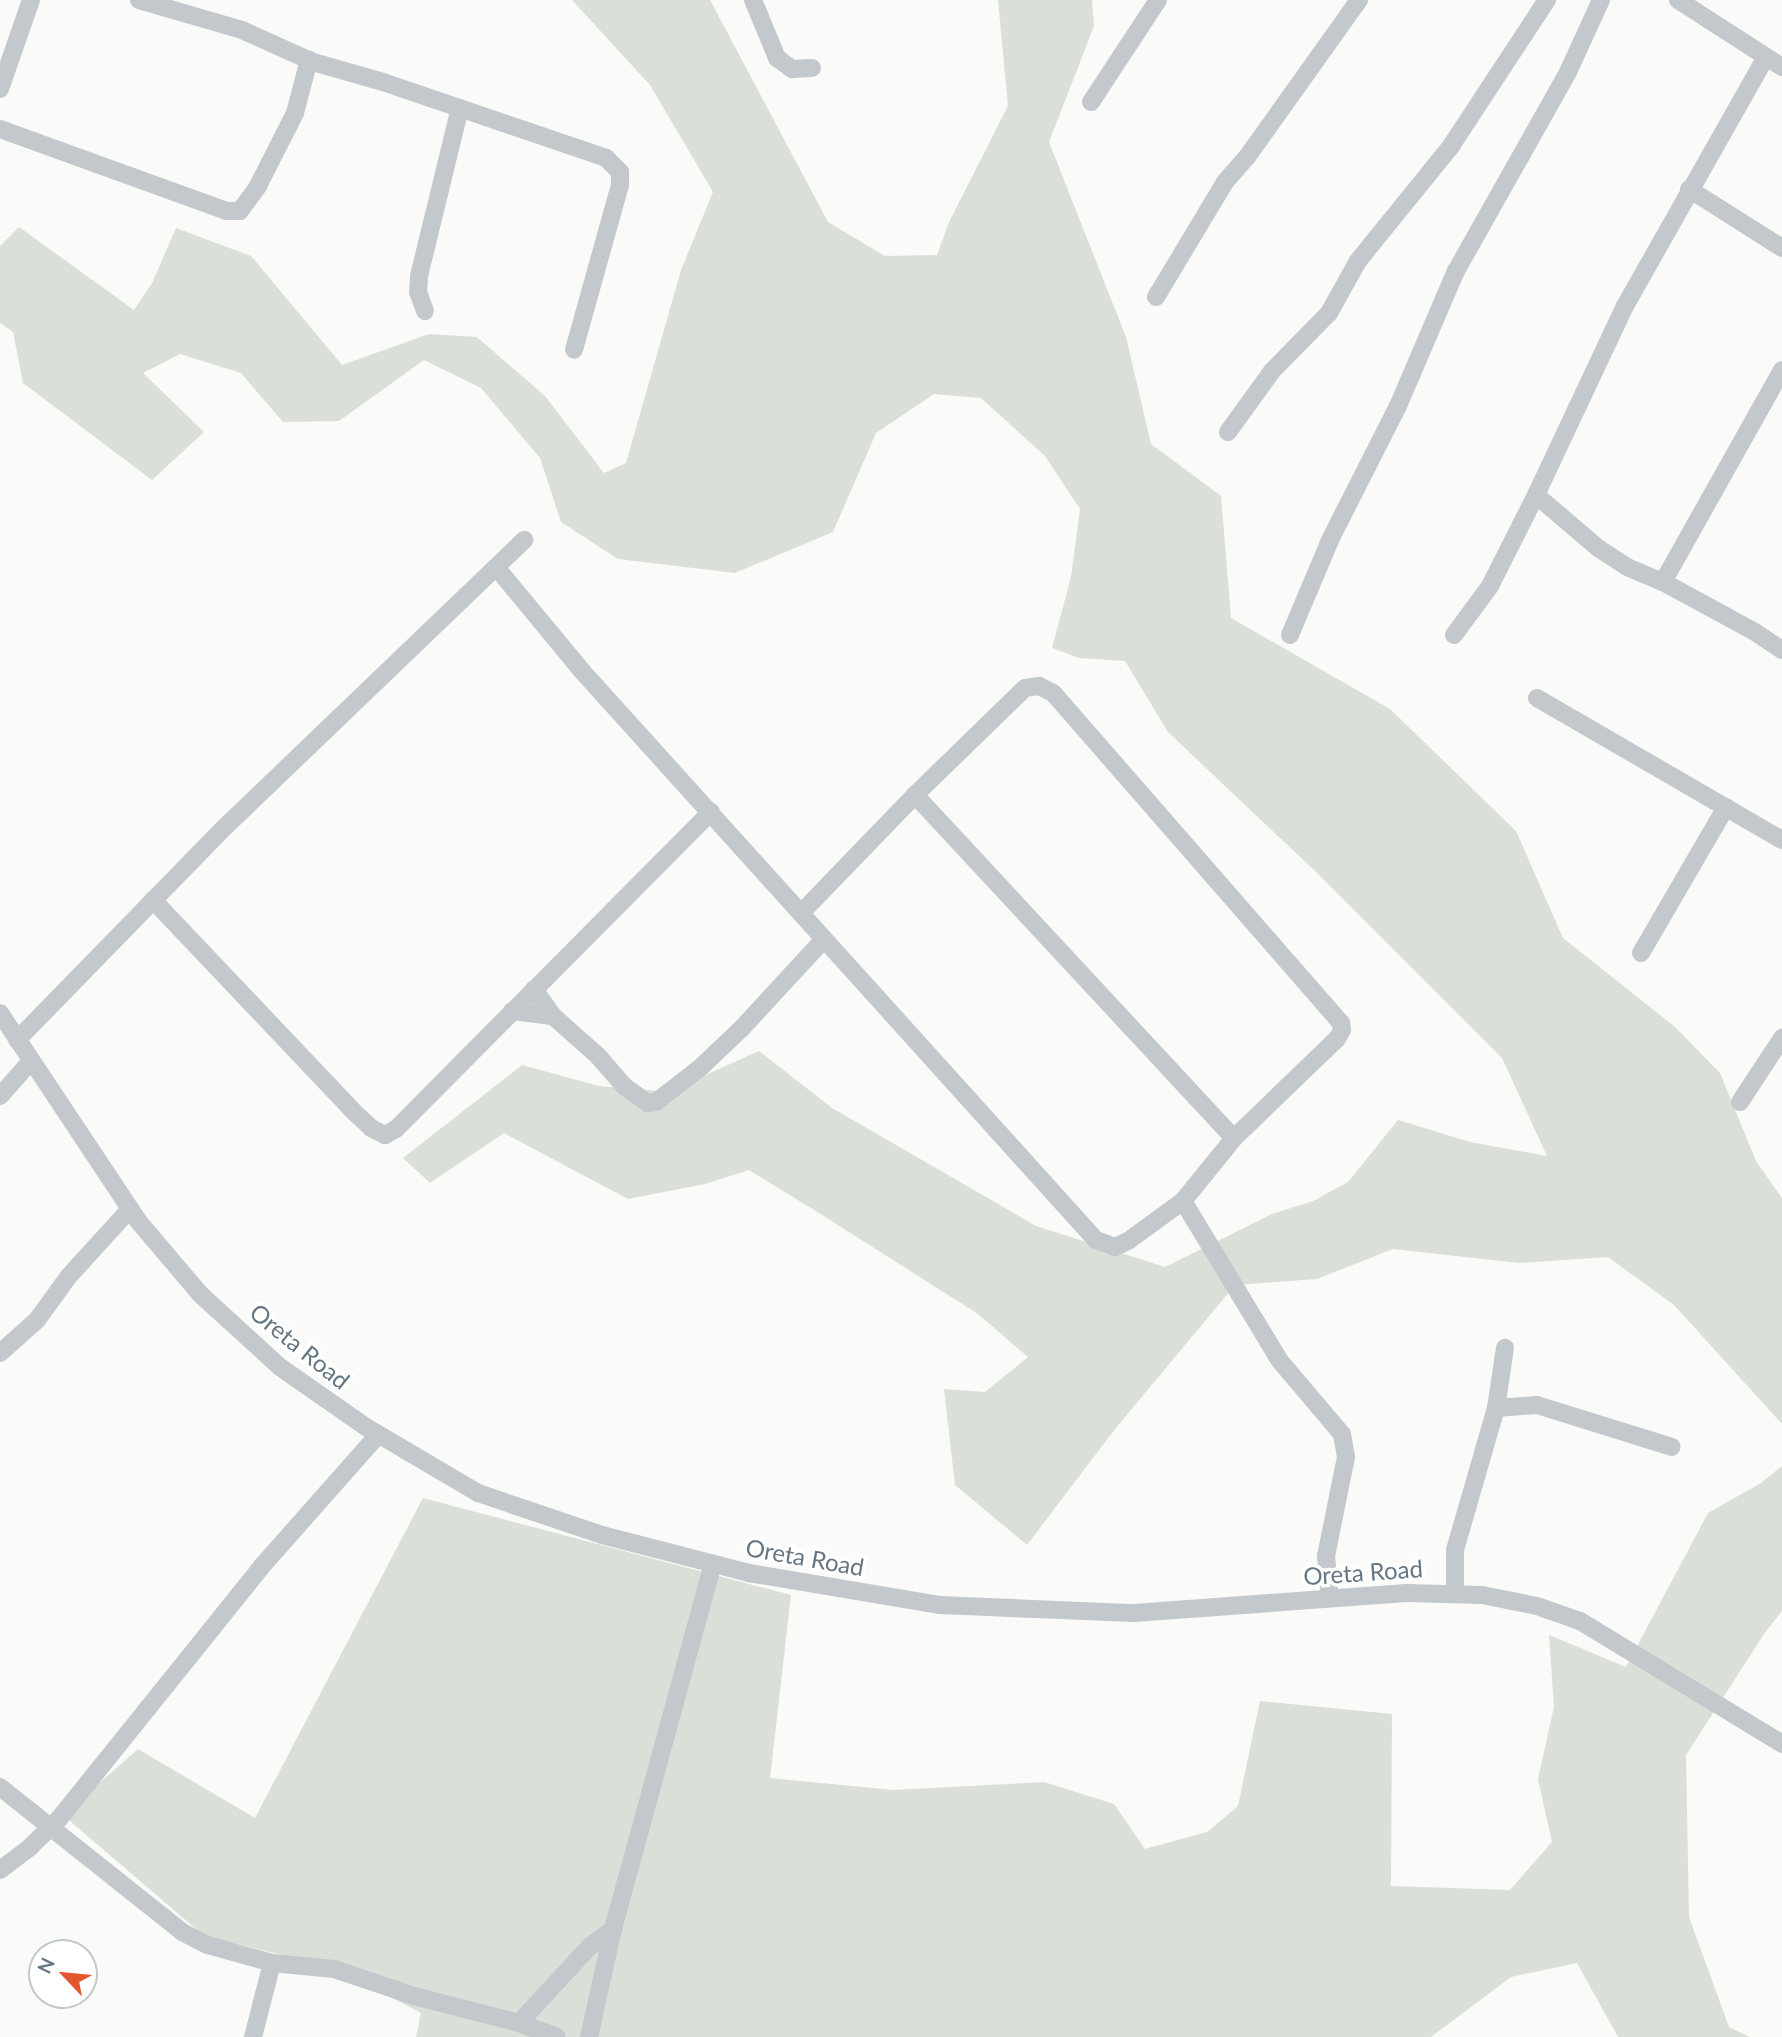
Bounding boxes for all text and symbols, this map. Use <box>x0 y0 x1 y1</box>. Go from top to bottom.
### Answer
street label: Oreta Road <box>244 1297 356 1395</box>
street label: Oreta Road <box>744 1532 866 1582</box>
street label: Oreta Road <box>1302 1553 1424 1591</box>
north arrow <box>28 1939 98 2009</box>
text: N <box>32 1954 59 1977</box>

